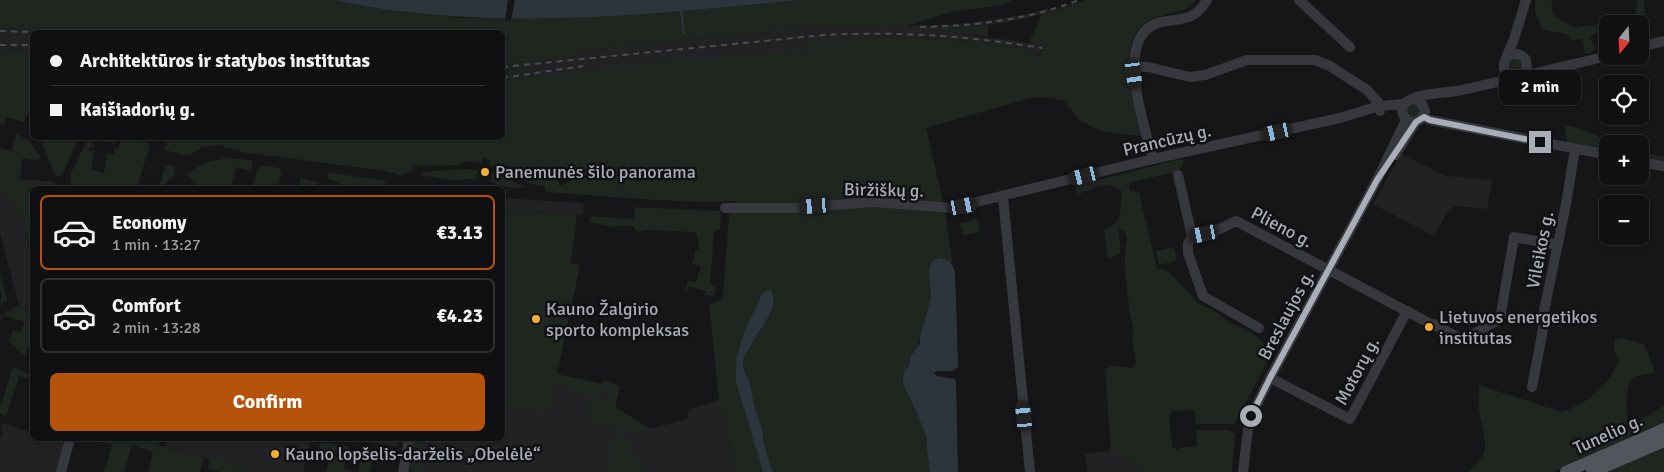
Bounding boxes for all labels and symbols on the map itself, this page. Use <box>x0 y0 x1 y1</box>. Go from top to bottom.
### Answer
north arrow <box>1599 15 1649 65</box>
car <box>1124 58 1143 90</box>
callout: 2 min <box>1499 70 1581 104</box>
street label: Prancūzų g. <box>1121 119 1213 161</box>
car <box>1260 121 1293 143</box>
route end <box>1529 131 1551 153</box>
place label: Panemunės šilo panorama <box>495 161 696 183</box>
car <box>1067 165 1100 187</box>
marker: Panemunės šilo panorama <box>479 166 491 178</box>
street label: Biržiškų g. <box>844 178 924 202</box>
car <box>946 196 979 216</box>
car <box>799 197 830 215</box>
street label: Plieno g. <box>1247 202 1317 252</box>
street label: Vileikos g. <box>1522 209 1558 291</box>
car <box>1187 224 1220 244</box>
street label: Breslaujos g. <box>1253 266 1319 364</box>
place label: Kauno Žalgirio sporto kompleksas <box>546 298 689 341</box>
place label: Lietuvos energetikos institutas <box>1439 306 1597 349</box>
marker: Kauno Žalgirio sporto kompleksas <box>530 313 542 325</box>
marker: Lietuvos energetikos institutas <box>1423 321 1435 333</box>
street label: Motorų g. <box>1330 333 1384 409</box>
car <box>1014 400 1033 432</box>
route start <box>1240 405 1262 427</box>
street label: Tunelio g. <box>1570 409 1646 459</box>
place label: Kauno lopšelis-darželis „Obelėlė“ <box>285 443 541 465</box>
marker: Kauno lopšelis-darželis „Obelėlė“ <box>269 448 281 460</box>

